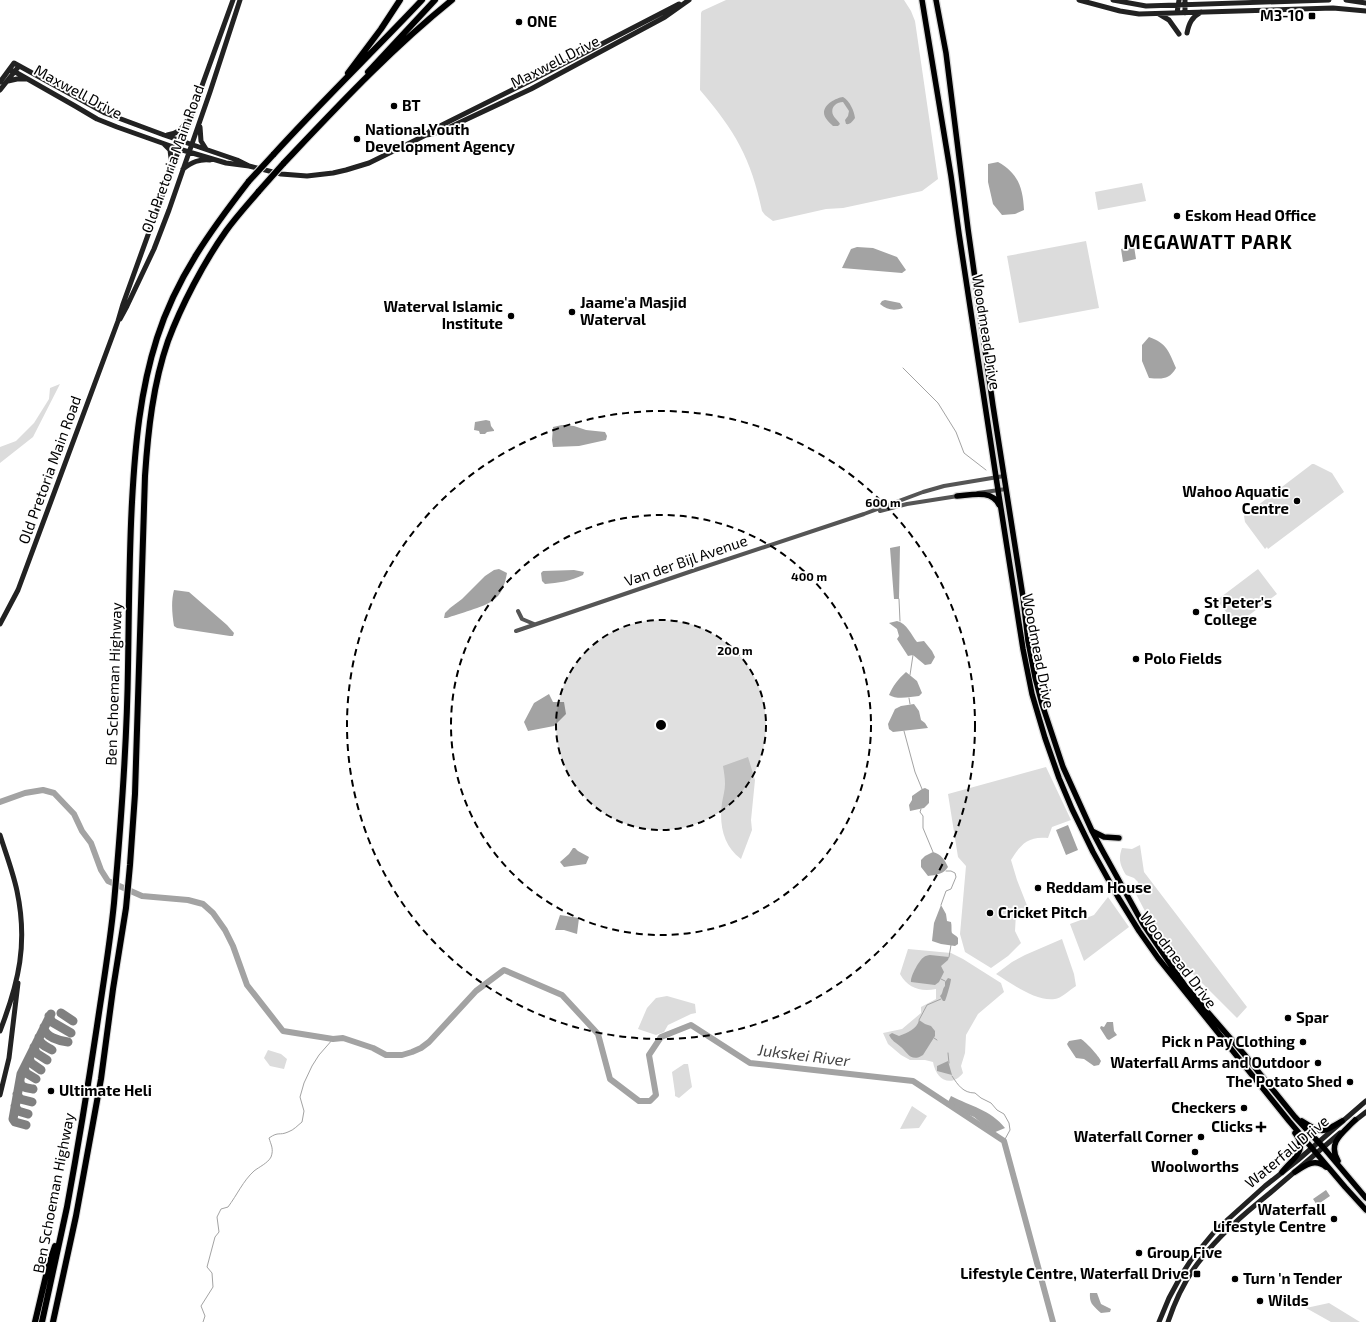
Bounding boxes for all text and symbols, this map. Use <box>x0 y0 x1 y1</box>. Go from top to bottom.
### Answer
place label: M3-10 <box>1260 6 1304 24</box>
marker: M3-10 <box>1307 11 1317 21</box>
place label: ONE <box>527 12 557 30</box>
marker: ONE <box>514 17 524 27</box>
street label: Maxwell Drive <box>507 31 602 91</box>
street label: Maxwell Drive <box>31 60 126 122</box>
street label: Old Pretoria Main Road <box>137 82 207 235</box>
place label: BT <box>402 96 421 114</box>
marker: BT <box>389 101 399 111</box>
place label: National Youth Development Agency <box>365 120 515 156</box>
marker: National Youth Development Agency <box>352 134 362 144</box>
place label: Eskom Head Office <box>1185 206 1316 224</box>
marker: Eskom Head Office <box>1172 211 1182 221</box>
district label: MEGAWATT PARK <box>1123 230 1293 253</box>
street label: Woodmead Drive <box>969 273 1005 391</box>
place label: Jaame'a Masjid Waterval <box>580 293 687 328</box>
place label: Waterval Islamic Institute <box>383 297 503 332</box>
marker: Jaame'a Masjid Waterval <box>567 307 577 317</box>
marker: Waterval Islamic Institute <box>506 311 516 321</box>
street label: Old Pretoria Main Road <box>14 393 84 546</box>
place label: Wahoo Aquatic Centre <box>1182 482 1289 517</box>
text: 600 m <box>865 495 901 509</box>
marker: Wahoo Aquatic Centre <box>1292 496 1302 506</box>
street label: Van der Bijl Avenue <box>622 531 750 590</box>
text: 400 m <box>791 569 827 583</box>
street label: Woodmead Drive <box>1019 592 1059 710</box>
place label: St Peter's College <box>1204 593 1272 628</box>
street label: Ben Schoeman Highway <box>101 602 125 766</box>
marker: St Peter's College <box>1191 607 1201 617</box>
text: 200 m <box>717 643 753 657</box>
place label: Polo Fields <box>1144 649 1222 667</box>
marker: Polo Fields <box>1131 654 1141 664</box>
centre of rings <box>654 718 668 732</box>
place label: Reddam House <box>1046 878 1152 896</box>
marker: Reddam House <box>1033 883 1043 893</box>
place label: Cricket Pitch <box>998 903 1087 921</box>
street label: Woodmead Drive <box>1137 907 1221 1011</box>
marker: Cricket Pitch <box>985 908 995 918</box>
place label: Spar <box>1296 1008 1329 1026</box>
marker: Spar <box>1283 1013 1293 1023</box>
place label: Pick n Pay Clothing <box>1161 1032 1295 1051</box>
marker: Pick n Pay Clothing <box>1298 1037 1308 1047</box>
water label: Jukskei River <box>756 1039 852 1070</box>
place label: Waterfall Arms and Outdoor <box>1110 1053 1311 1071</box>
marker: Waterfall Arms and Outdoor <box>1313 1058 1323 1068</box>
place label: The Potato Shed <box>1226 1072 1342 1090</box>
marker: The Potato Shed <box>1345 1077 1355 1087</box>
place label: Ultimate Heli <box>59 1081 152 1099</box>
marker: Ultimate Heli <box>46 1086 56 1096</box>
place label: Checkers <box>1171 1098 1236 1116</box>
marker: Checkers <box>1239 1103 1249 1113</box>
street label: Ben Schoeman Highway <box>29 1111 77 1275</box>
street label: Waterfall Drive <box>1241 1111 1332 1191</box>
place label: Clicks <box>1211 1117 1253 1135</box>
marker: Clicks <box>1256 1122 1266 1132</box>
place label: Waterfall Corner <box>1074 1127 1194 1145</box>
marker: Waterfall Corner <box>1196 1132 1206 1142</box>
marker: Woolworths <box>1190 1147 1200 1157</box>
place label: Woolworths <box>1151 1157 1239 1175</box>
place label: Waterfall Lifestyle Centre <box>1213 1200 1326 1236</box>
marker: Waterfall Lifestyle Centre <box>1329 1214 1339 1224</box>
place label: Group Five <box>1147 1243 1222 1261</box>
marker: Group Five <box>1134 1248 1144 1258</box>
place label: Lifestyle Centre, Waterfall Drive <box>960 1264 1189 1283</box>
marker: Lifestyle Centre, Waterfall Drive <box>1192 1269 1202 1279</box>
place label: Turn 'n Tender <box>1243 1269 1343 1287</box>
marker: Turn 'n Tender <box>1230 1274 1240 1284</box>
place label: Wilds <box>1268 1291 1309 1309</box>
marker: Wilds <box>1255 1296 1265 1306</box>

